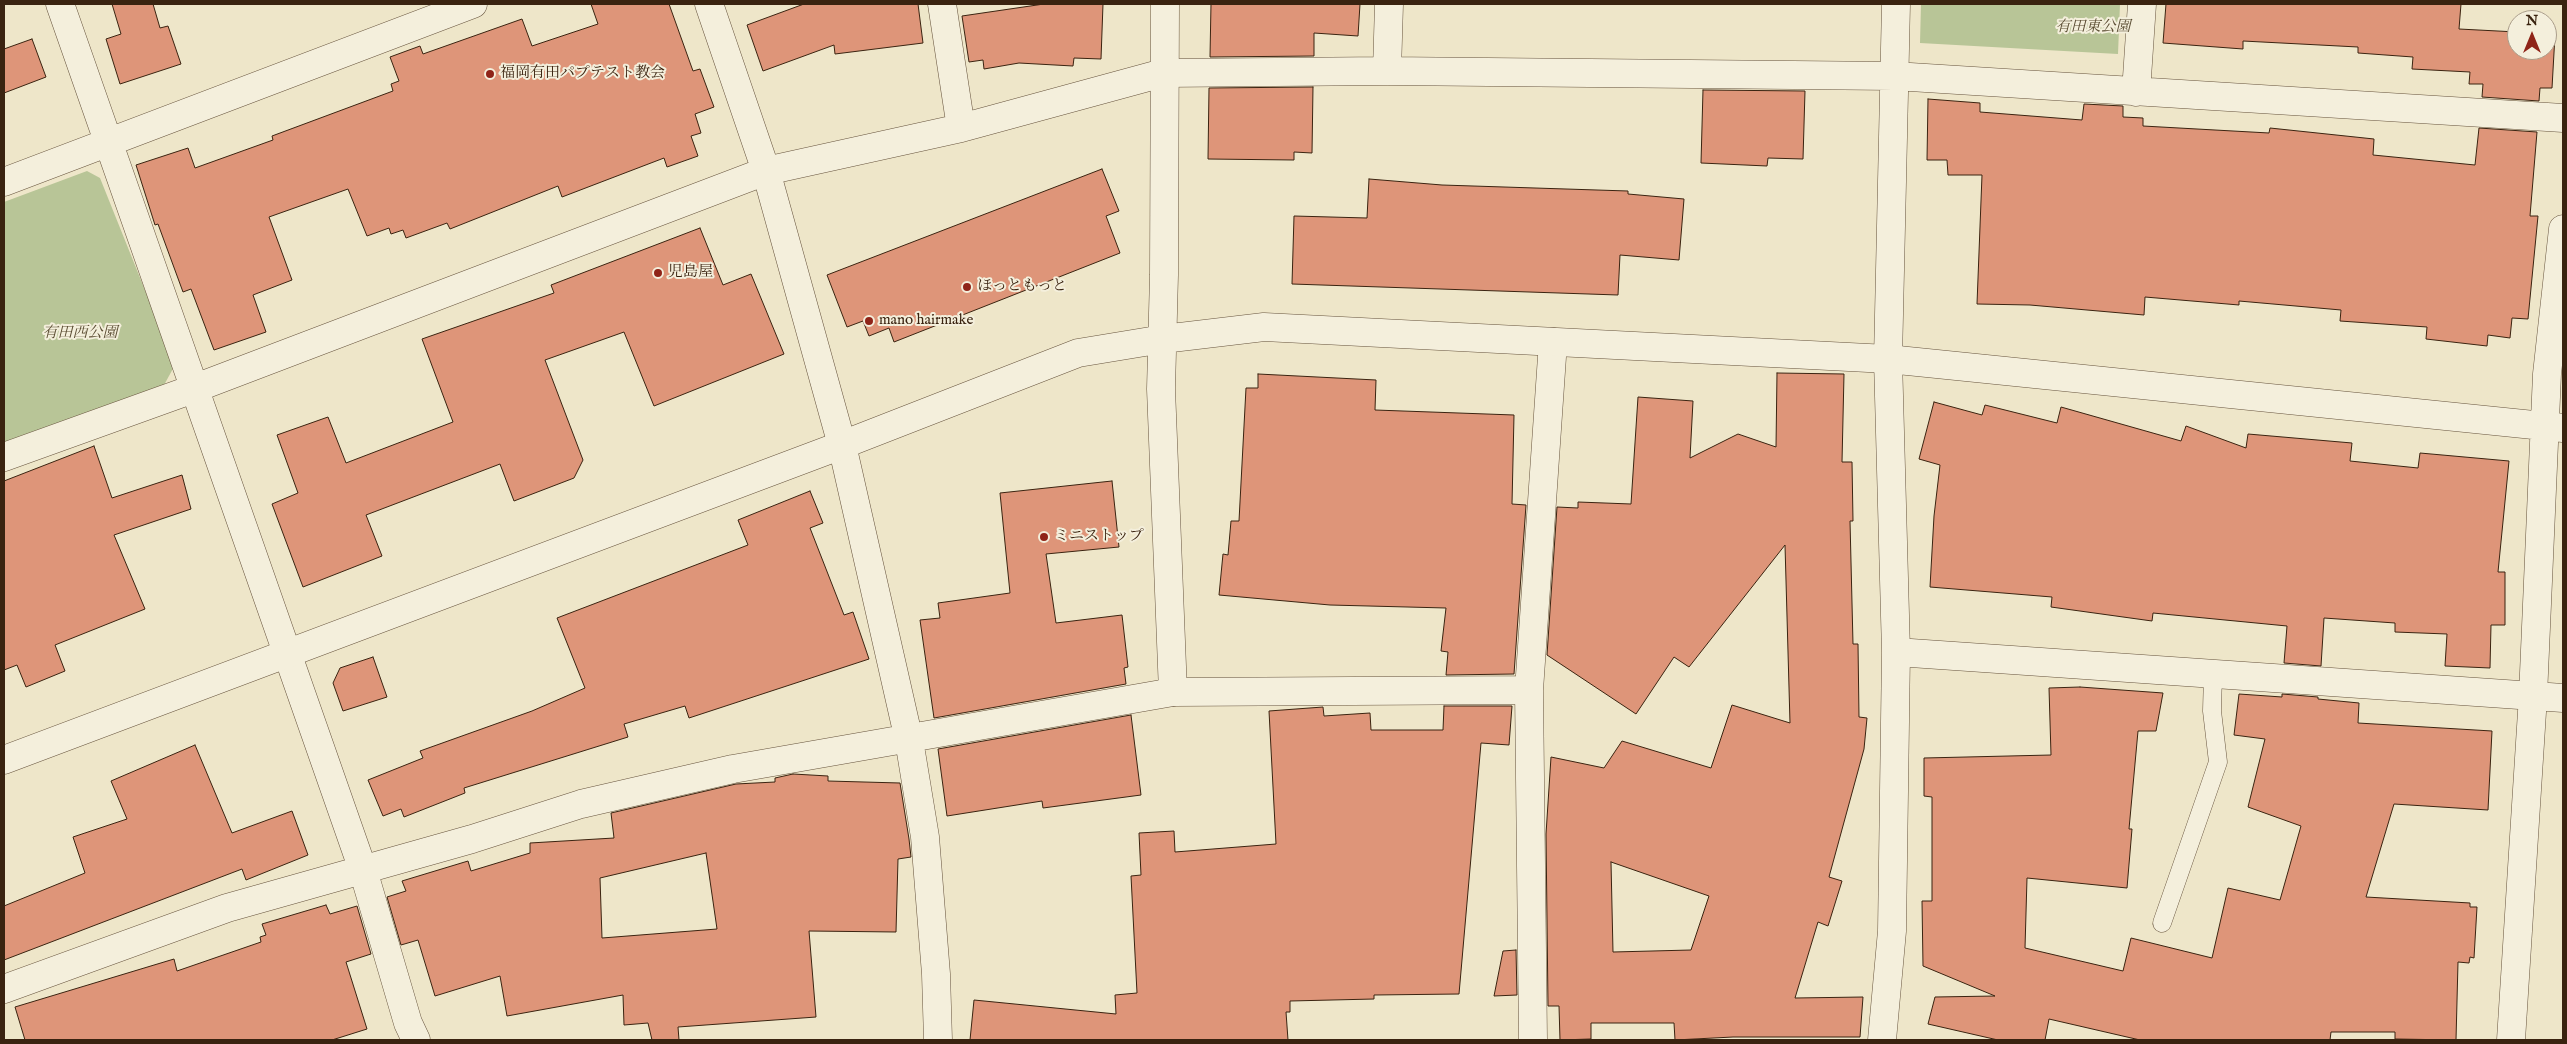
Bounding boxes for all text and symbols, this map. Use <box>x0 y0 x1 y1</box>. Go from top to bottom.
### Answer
north arrow <box>2507 10 2557 60</box>
text: N <box>2526 12 2538 30</box>
park label: 有田東公園 <box>2056 19 2130 37</box>
place label: 福岡有田パプテスト教会 <box>500 65 665 83</box>
marker: 福岡有田パプテスト教会 <box>484 68 496 80</box>
place label: 児島屋 <box>668 264 713 282</box>
marker: 児島屋 <box>652 267 664 279</box>
place label: ほっともっと <box>977 278 1067 296</box>
marker: ほっともっと <box>961 281 973 293</box>
place label: mano hairmake <box>879 312 973 330</box>
marker: mano hairmake <box>863 315 875 327</box>
park label: 有田西公園 <box>43 325 117 343</box>
place label: ミニストップ <box>1054 528 1144 546</box>
marker: ミニストップ <box>1038 531 1050 543</box>

